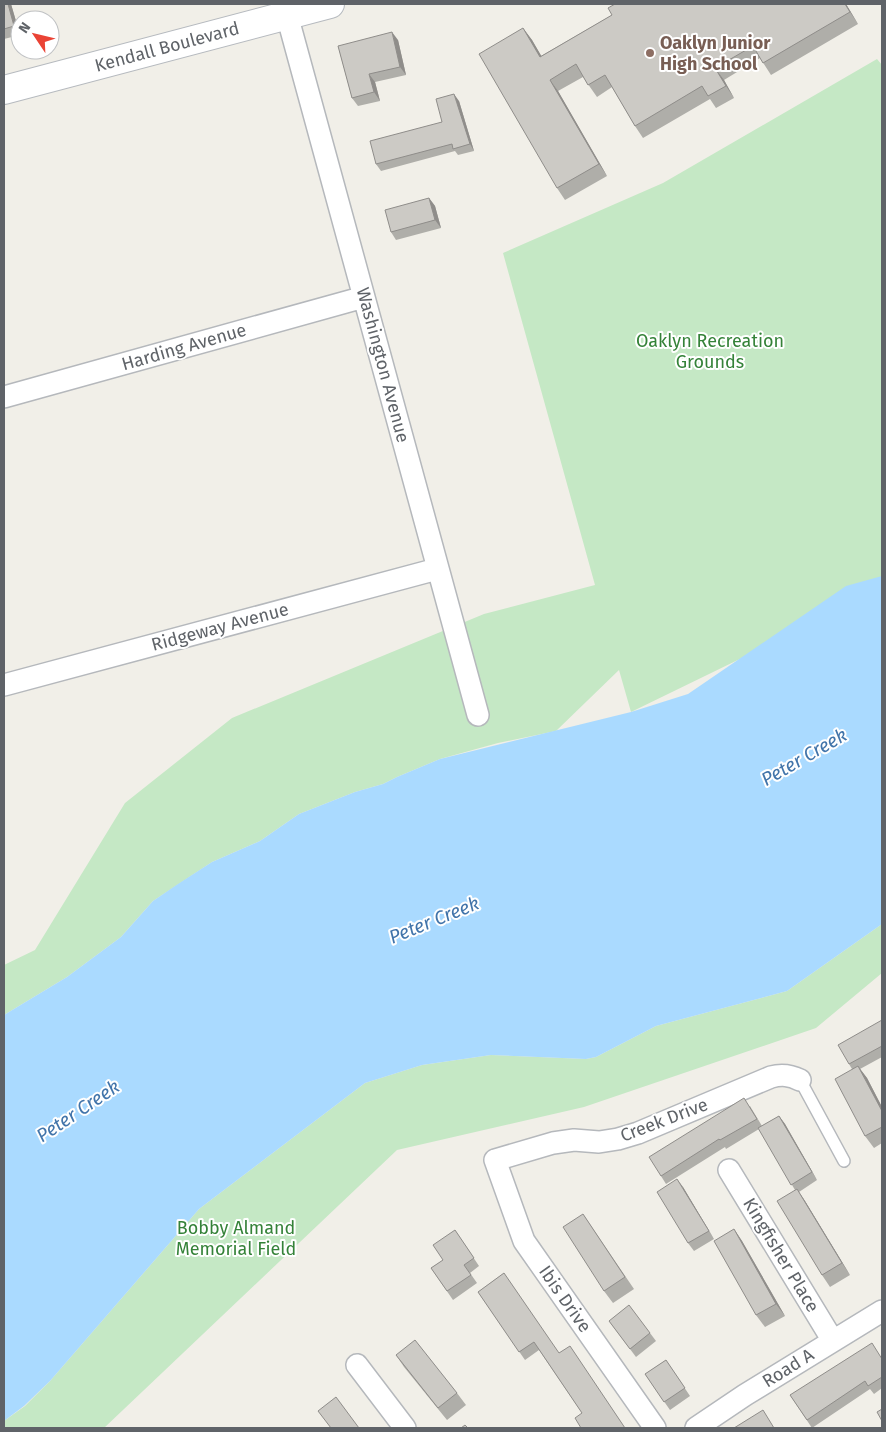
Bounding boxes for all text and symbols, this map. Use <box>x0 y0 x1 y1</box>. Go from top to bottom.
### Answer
north arrow <box>10 10 60 60</box>
street label: Kendall Boulevard <box>92 17 242 77</box>
text: N <box>15 19 34 37</box>
place label: Oaklyn Junior High School <box>660 32 771 75</box>
marker: Oaklyn Junior High School <box>644 47 656 59</box>
street label: Washington Avenue <box>352 285 414 445</box>
street label: Harding Avenue <box>119 319 249 375</box>
park label: Oaklyn Recreation Grounds <box>636 330 784 373</box>
street label: Ridgeway Avenue <box>149 598 291 656</box>
water label: Peter Creek <box>757 723 851 791</box>
water label: Peter Creek <box>385 891 483 949</box>
water label: Peter Creek <box>32 1075 124 1147</box>
street label: Creek Drive <box>617 1093 711 1147</box>
street label: Kingfisher Place <box>738 1194 824 1316</box>
park label: Bobby Almand Memorial Field <box>176 1217 296 1260</box>
street label: Ibis Drive <box>534 1261 596 1337</box>
street label: Road A <box>758 1343 818 1392</box>

